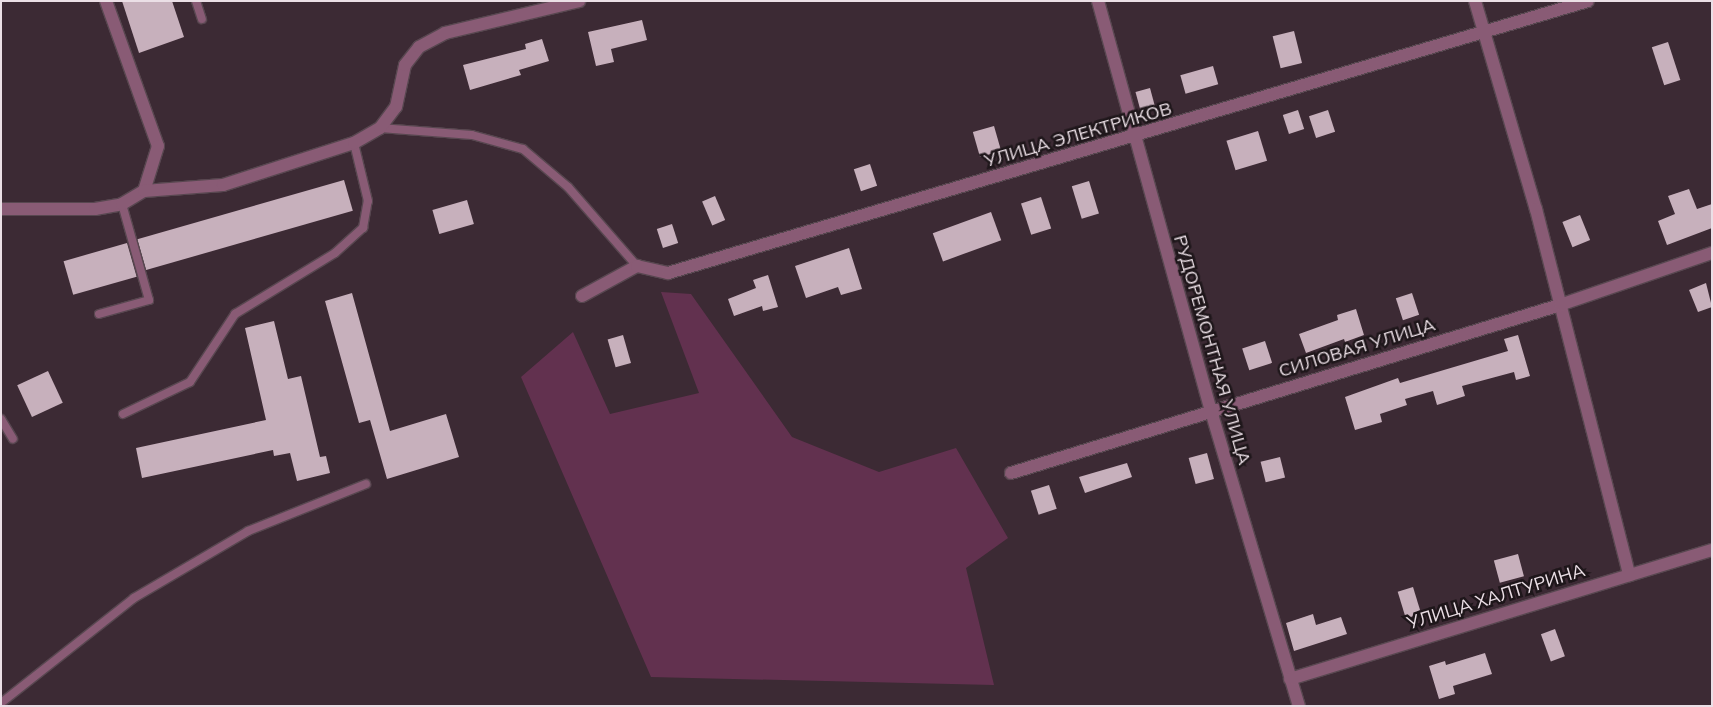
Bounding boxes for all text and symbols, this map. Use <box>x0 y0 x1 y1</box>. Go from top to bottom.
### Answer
street label: УЛИЦА ЭЛЕКТРИКОВ <box>982 98 1174 172</box>
street label: РУДОРЕМОНТНАЯ УЛИЦА <box>1169 233 1255 467</box>
street label: СИЛОВАЯ УЛИЦА <box>1276 314 1438 382</box>
street label: УЛИЦА ХАЛТУРИНА <box>1404 560 1588 634</box>

